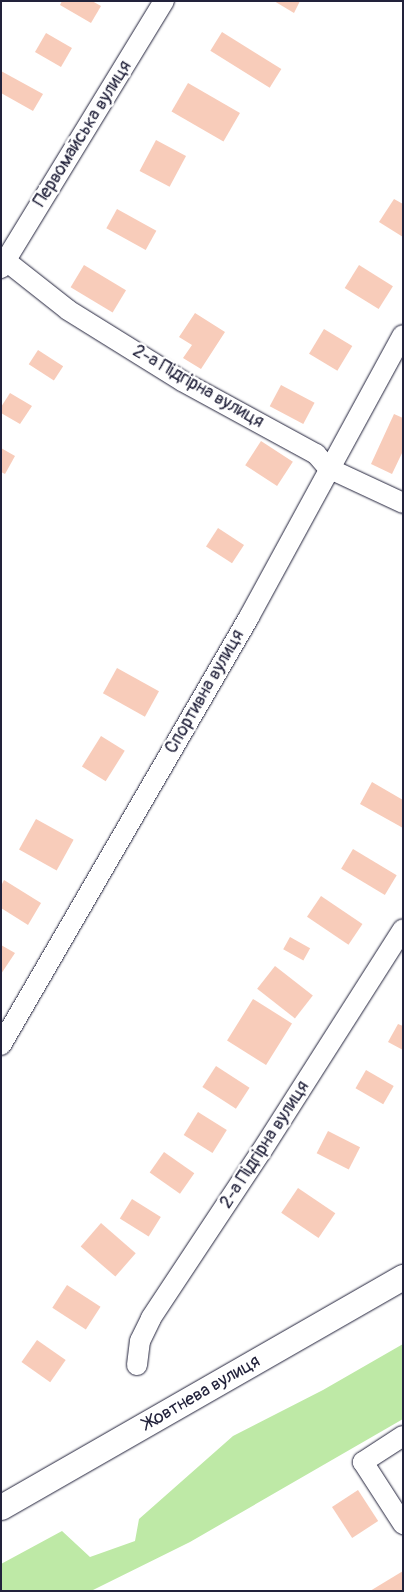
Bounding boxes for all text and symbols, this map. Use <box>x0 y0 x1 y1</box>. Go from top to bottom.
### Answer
street label: Первомайська вулиця <box>29 57 137 211</box>
street label: 2-а Підгірна вулиця <box>129 341 267 433</box>
street label: Спортивна вулиця <box>161 626 249 758</box>
street label: 2-а Підгірна вулиця <box>216 1077 314 1213</box>
street label: Жовтнева вулиця <box>140 1351 264 1435</box>

